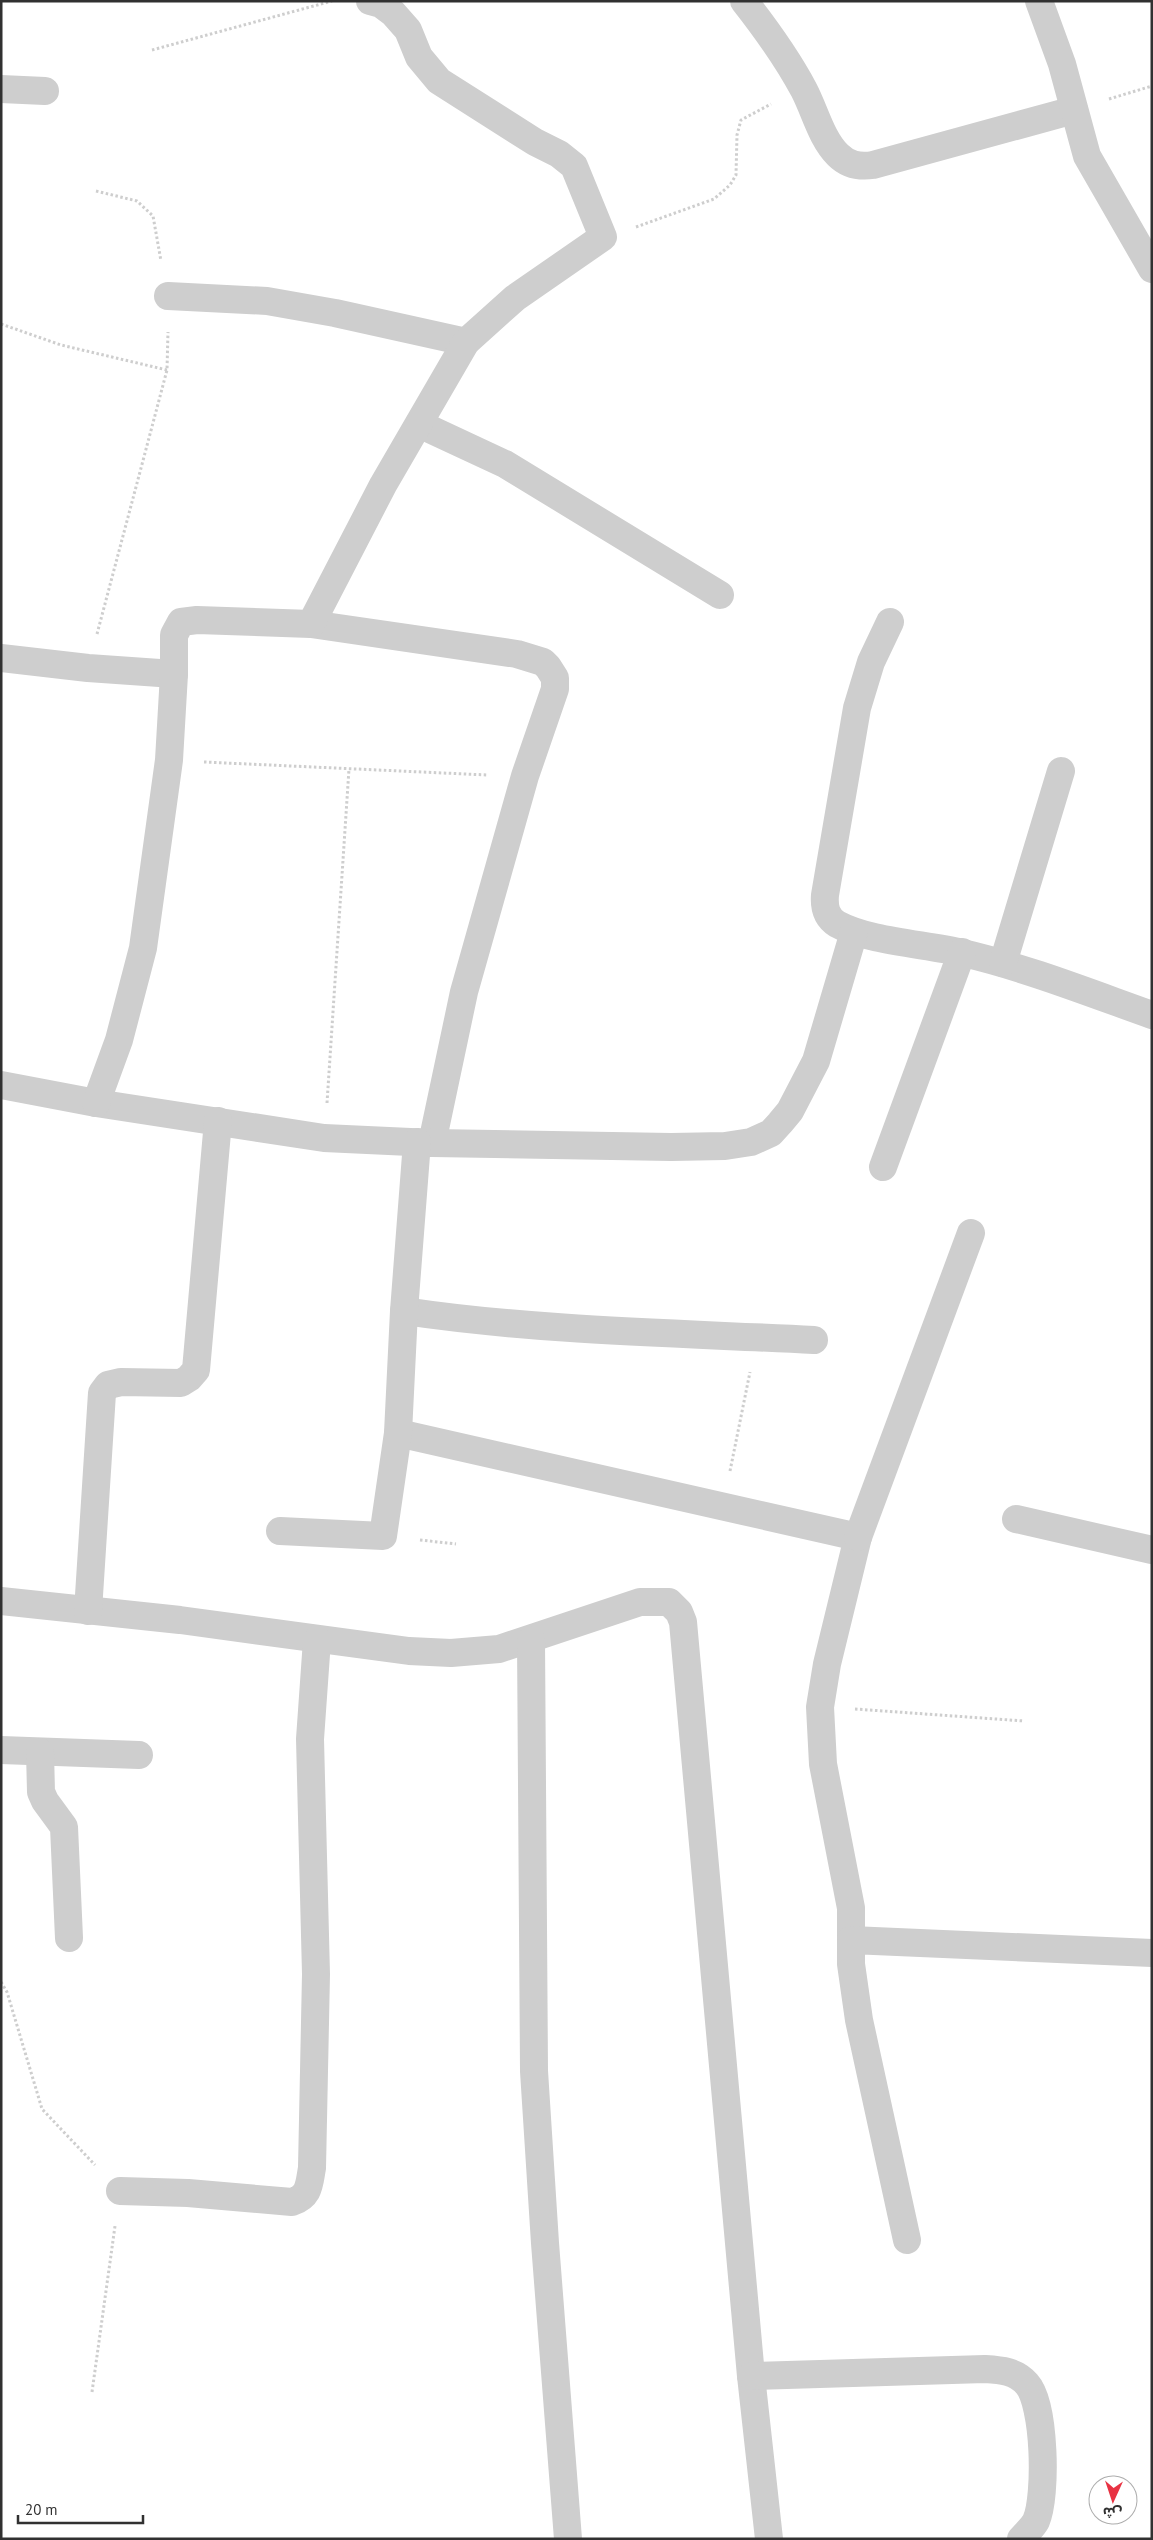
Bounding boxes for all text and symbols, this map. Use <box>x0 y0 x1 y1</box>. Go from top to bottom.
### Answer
north arrow <box>1088 2475 1138 2525</box>
scale bar <box>18 2492 142 2524</box>
text: 20 m <box>25 2500 58 2519</box>
text: ش <box>1102 2503 1122 2522</box>

